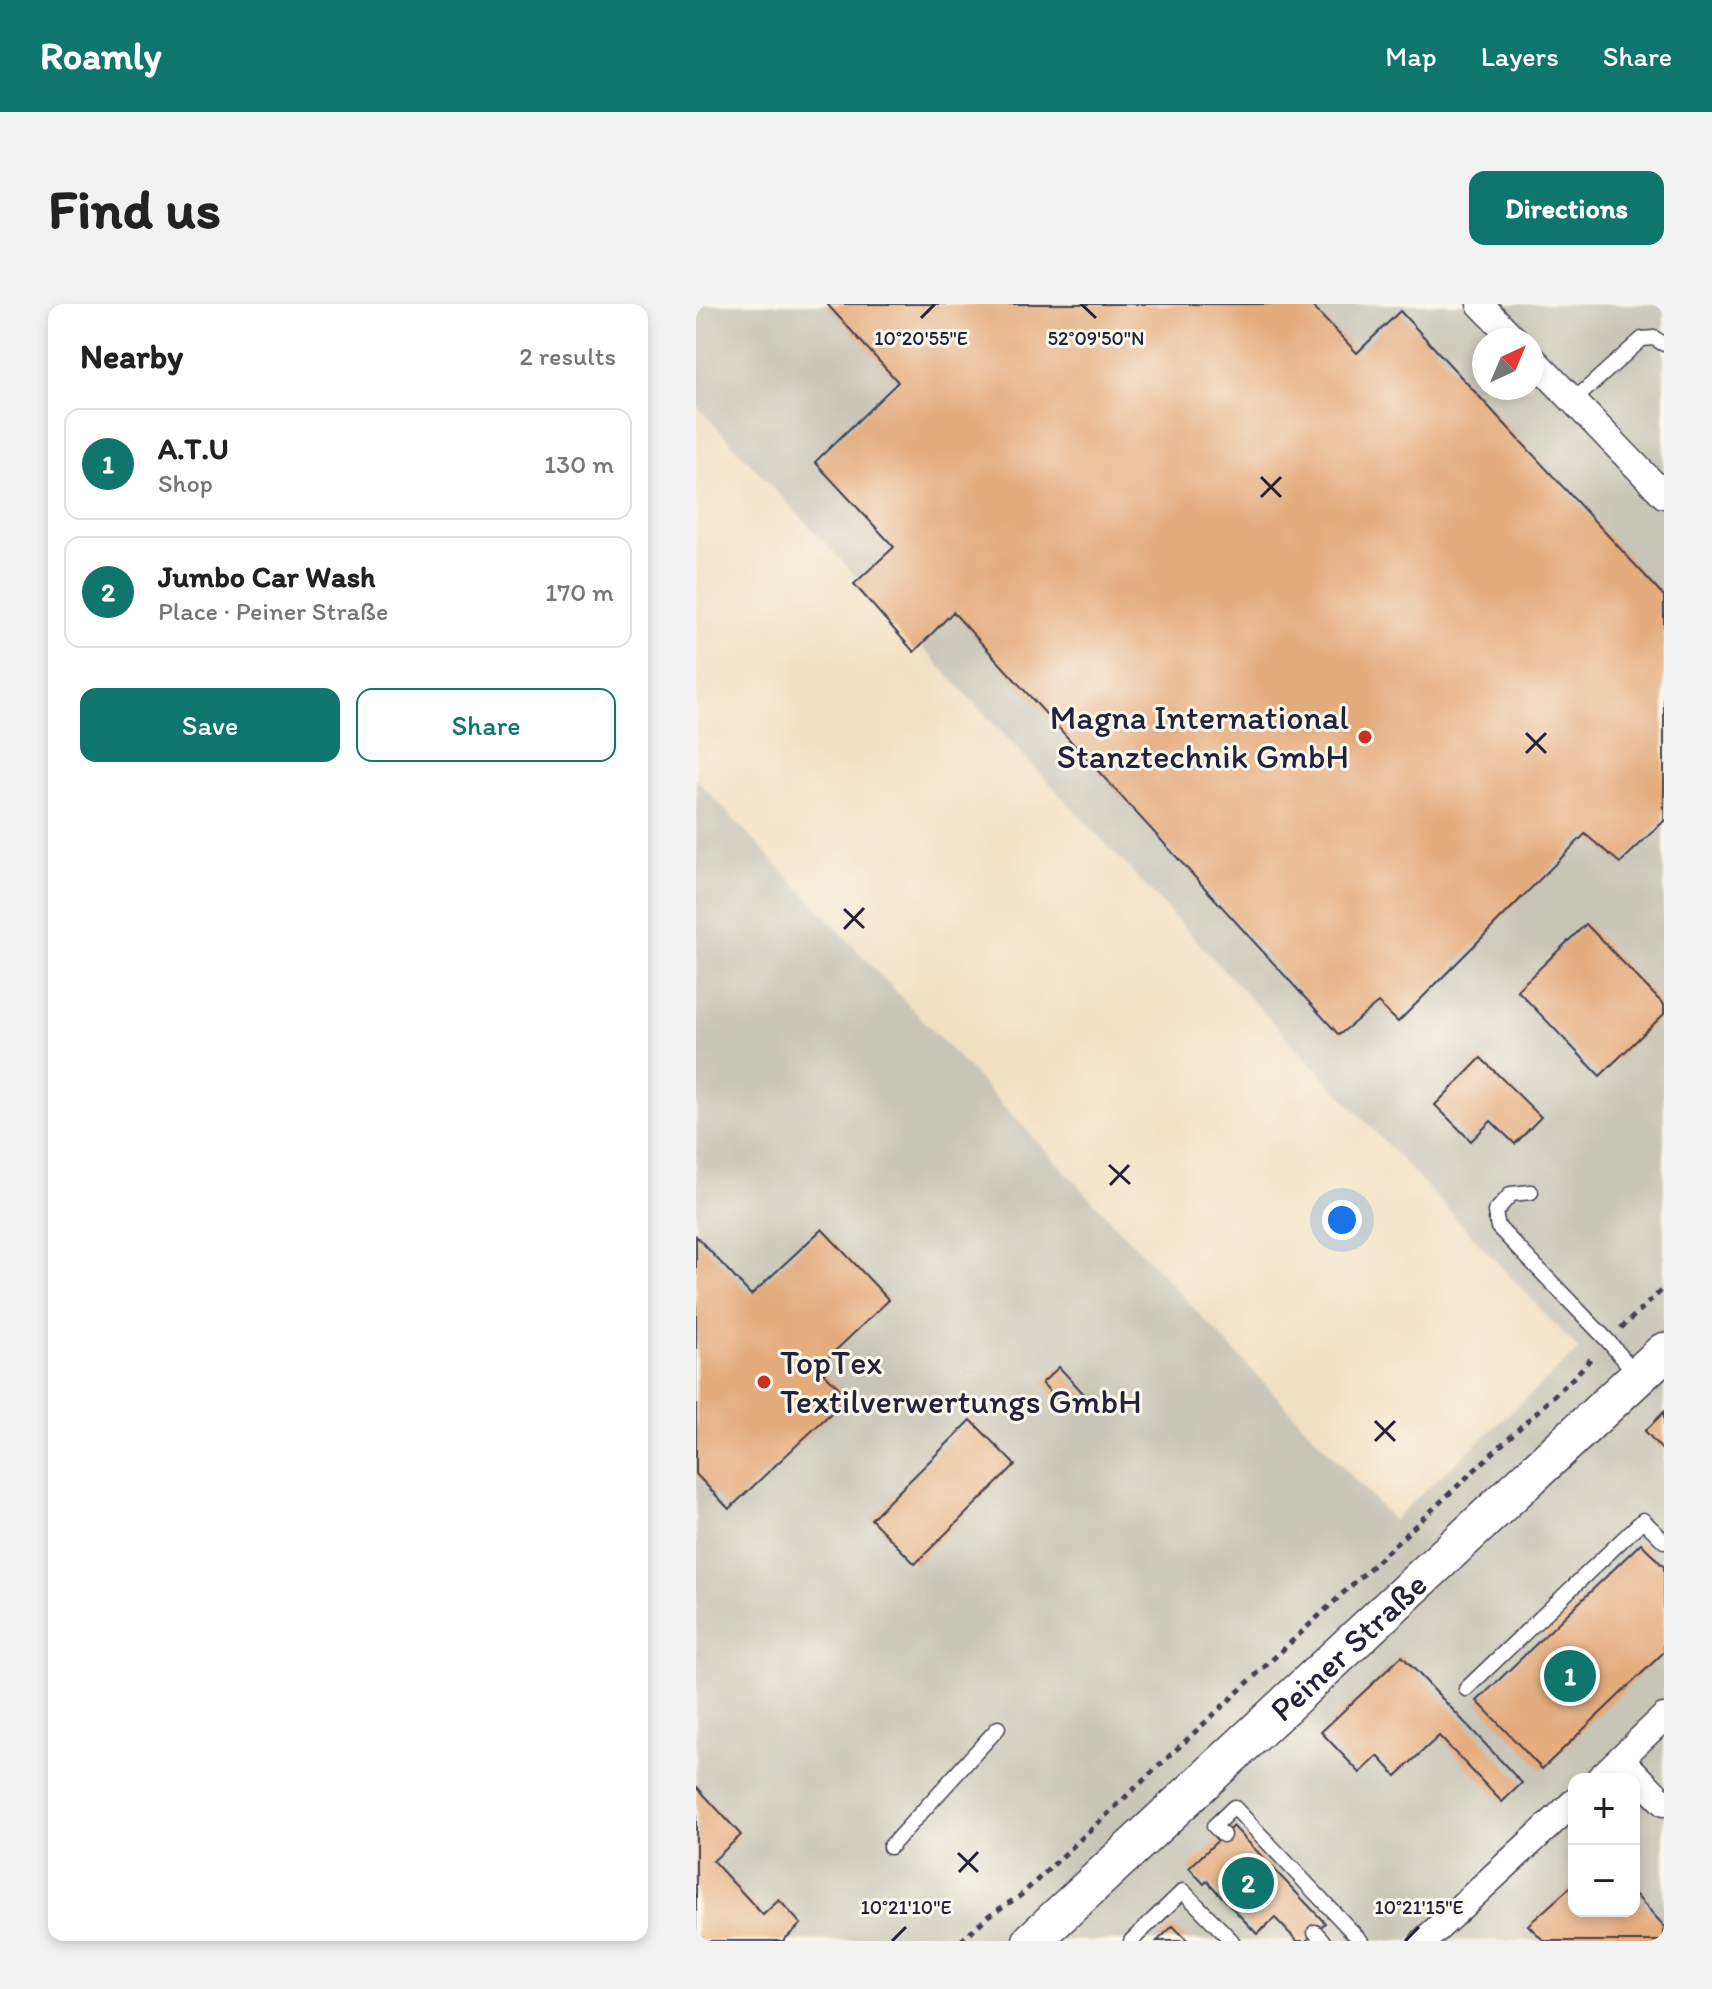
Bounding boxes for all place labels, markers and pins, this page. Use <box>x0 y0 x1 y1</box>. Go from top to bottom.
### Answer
place label: Magna International Stanztechnik GmbH <box>1050 697 1349 777</box>
marker: Magna International Stanztechnik GmbH <box>1356 728 1374 746</box>
place label: TopTex Textilverwertungs GmbH <box>780 1342 1142 1422</box>
marker: TopTex Textilverwertungs GmbH <box>755 1373 773 1391</box>
pin: 1 <box>1544 1646 1596 1706</box>
pin: 2 <box>1222 1853 1274 1913</box>

